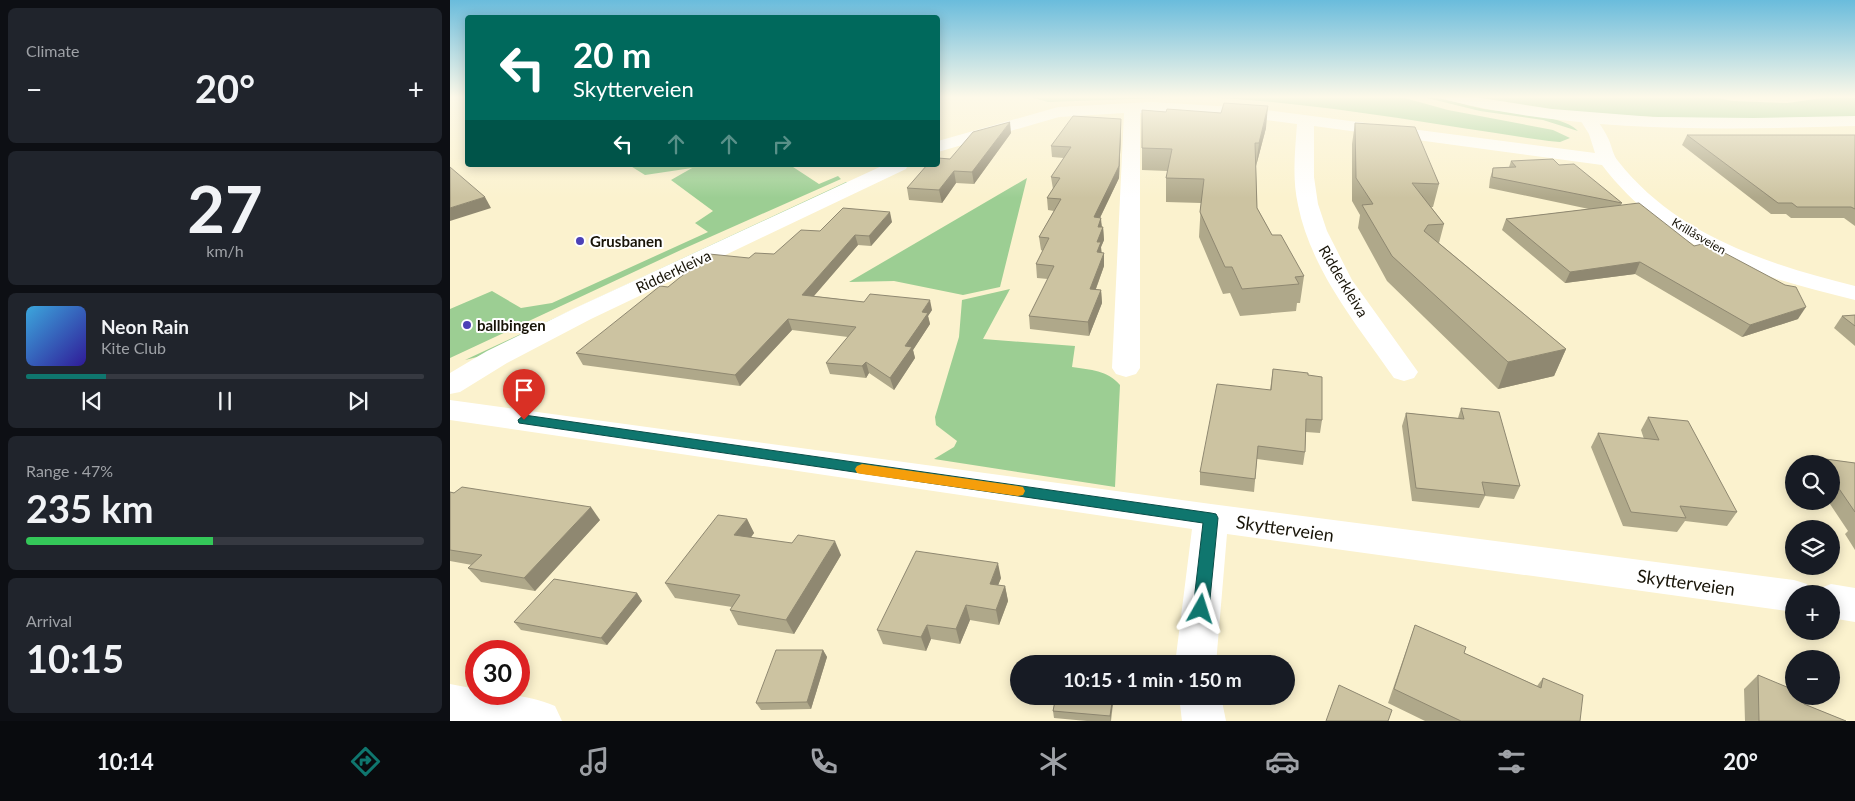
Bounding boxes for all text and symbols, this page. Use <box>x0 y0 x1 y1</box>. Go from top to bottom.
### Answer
text: 20 m <box>573 33 651 75</box>
icon: left <box>490 35 555 100</box>
text: Climate <box>26 41 79 60</box>
text: 20° <box>195 65 255 111</box>
text: − <box>26 72 42 106</box>
text: + <box>408 72 424 106</box>
text: Skytterveien <box>573 75 694 102</box>
icon: left <box>609 130 637 158</box>
icon: ahead <box>662 130 690 158</box>
icon: ahead <box>715 130 743 158</box>
icon: right <box>768 130 796 158</box>
text: 27 <box>187 169 263 247</box>
street label: Krillåsveien <box>1669 214 1729 258</box>
place label: Grusbanen <box>590 232 662 250</box>
marker: Grusbanen <box>574 235 586 247</box>
text: km/h <box>206 241 244 260</box>
street label: Ridderkleiva <box>1315 242 1373 320</box>
street label: Ridderkleiva <box>633 246 713 296</box>
text: Neon Rain <box>101 315 189 338</box>
place label: ballbingen <box>477 316 546 334</box>
marker: ballbingen <box>461 319 473 331</box>
text: Kite Club <box>101 338 166 357</box>
pin <box>503 369 545 420</box>
icon: arrive <box>510 376 538 404</box>
icon: previous <box>78 387 106 415</box>
icon: pause <box>211 387 239 415</box>
icon: next <box>344 387 372 415</box>
map controls <box>1785 455 1840 705</box>
button: search <box>1785 455 1840 510</box>
text: Range · 47% <box>26 461 113 480</box>
text: 235 km <box>26 485 154 531</box>
street label: Skytterveien <box>1235 510 1335 546</box>
button: layers <box>1785 520 1840 575</box>
street label: Skytterveien <box>1636 564 1736 600</box>
position arrow <box>1174 582 1226 634</box>
button: + <box>1785 585 1840 640</box>
text: Arrival <box>26 611 72 630</box>
text: 10:15 <box>26 635 124 681</box>
speed limit sign: 30 <box>465 640 530 705</box>
button: − <box>1785 650 1840 705</box>
text: 10:15 · 1 min · 150 m <box>1063 668 1242 691</box>
icon: directions <box>348 744 383 779</box>
icon: music <box>577 744 612 779</box>
icon: phone <box>806 744 841 779</box>
icon: climate <box>1036 744 1071 779</box>
icon: car <box>1265 744 1300 779</box>
icon: filters <box>1494 744 1529 779</box>
text: 10:14 <box>97 748 154 775</box>
text: 20° <box>1723 748 1758 775</box>

